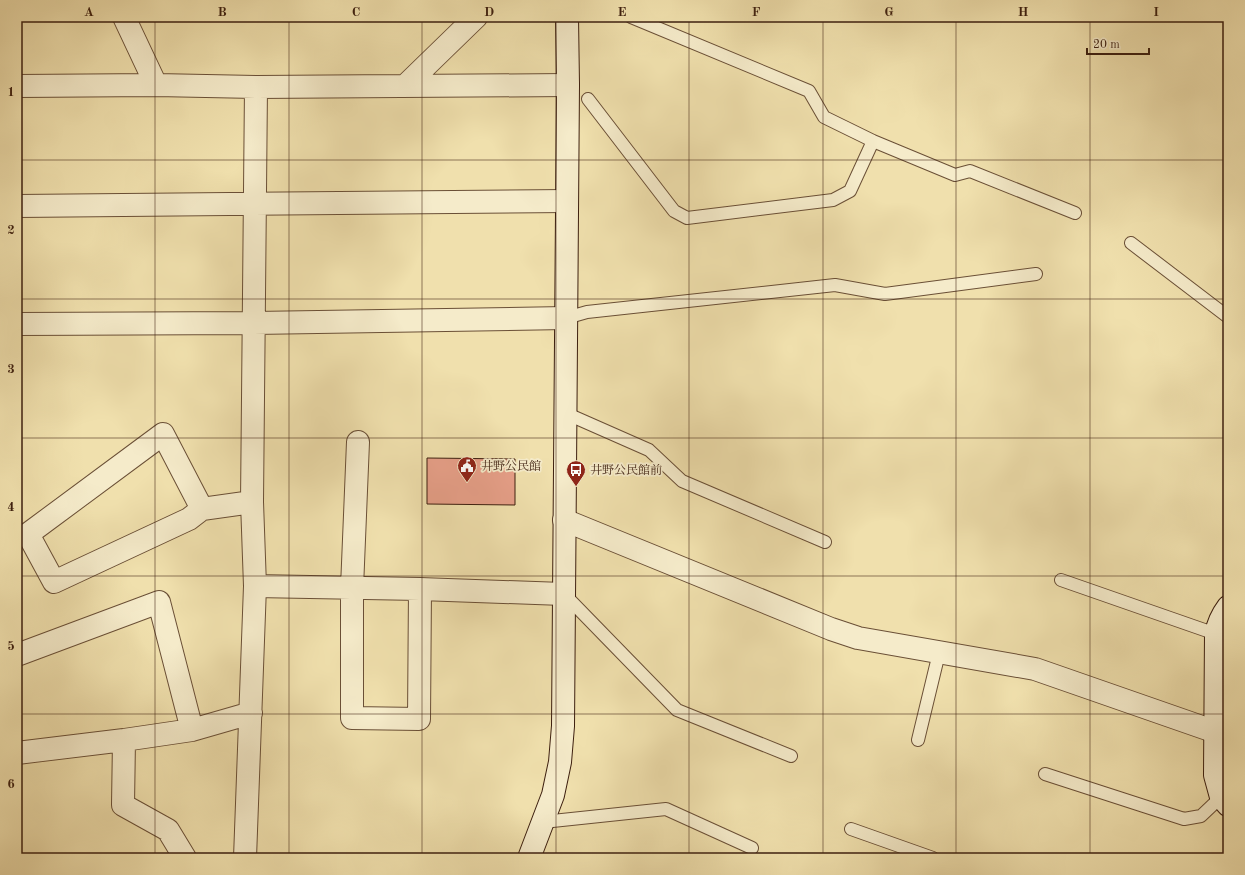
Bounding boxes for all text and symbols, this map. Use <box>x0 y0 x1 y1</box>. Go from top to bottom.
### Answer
text: A <box>84 6 94 19</box>
text: B <box>217 6 227 19</box>
text: C <box>352 6 360 19</box>
text: D <box>484 6 494 19</box>
text: E <box>618 6 627 19</box>
text: F <box>752 6 761 19</box>
text: G <box>884 6 894 19</box>
text: H <box>1018 6 1029 19</box>
text: I <box>1153 6 1159 19</box>
scale bar <box>1087 30 1149 56</box>
text: 20 m <box>1093 39 1120 51</box>
text: 1 <box>7 86 15 99</box>
text: 2 <box>7 224 15 237</box>
text: 3 <box>7 363 15 376</box>
public building icon: 井野公民館 <box>456 455 478 483</box>
place label: 井野公民館 <box>481 459 541 473</box>
bus stop icon: 井野公民館前 <box>565 459 587 487</box>
place label: 井野公民館前 <box>590 463 662 477</box>
text: 4 <box>7 501 15 514</box>
text: 5 <box>7 640 15 653</box>
text: 6 <box>7 778 15 791</box>

